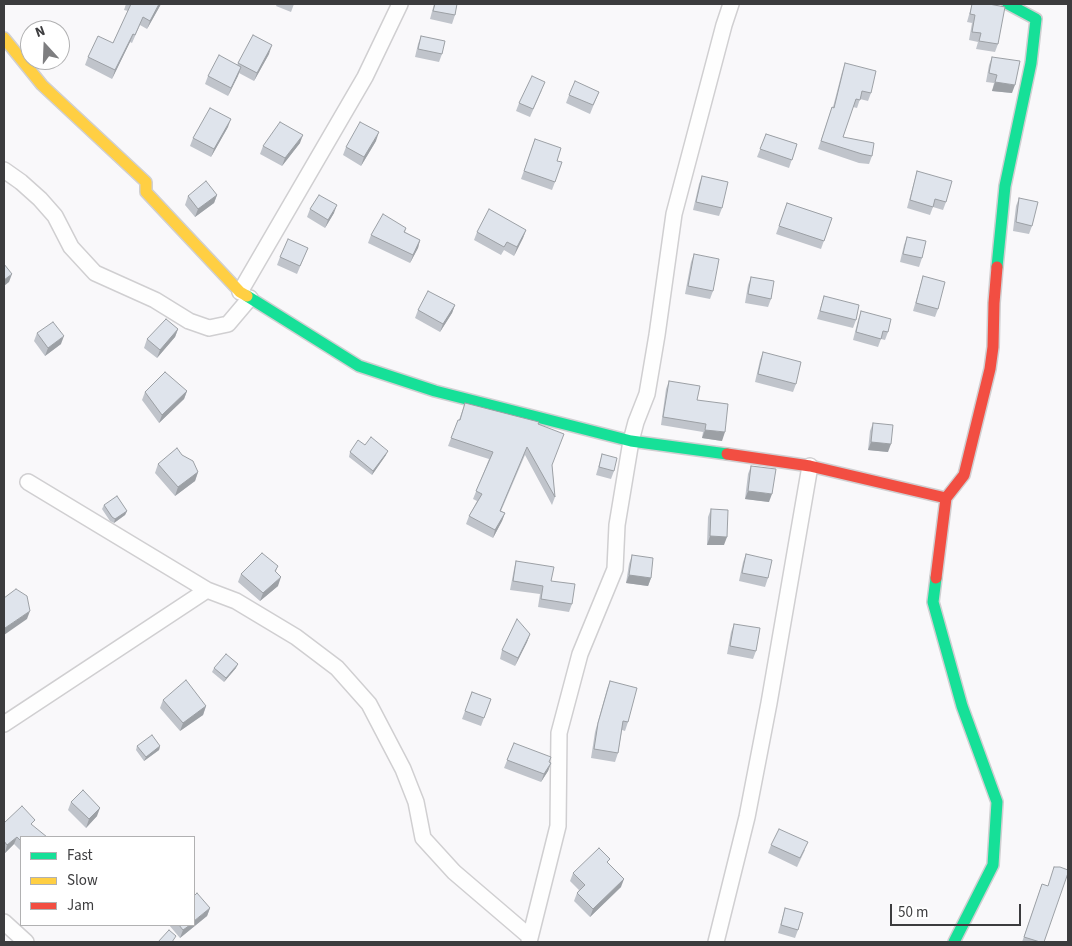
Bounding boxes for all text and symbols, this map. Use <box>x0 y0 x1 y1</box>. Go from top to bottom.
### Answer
north arrow <box>20 20 70 70</box>
text: N <box>32 21 48 43</box>
legend <box>20 836 195 926</box>
text: Fast <box>67 845 93 866</box>
text: Slow <box>67 870 98 891</box>
scale bar <box>892 894 1023 926</box>
text: Jam <box>67 895 94 916</box>
text: 50 m <box>898 902 928 923</box>

